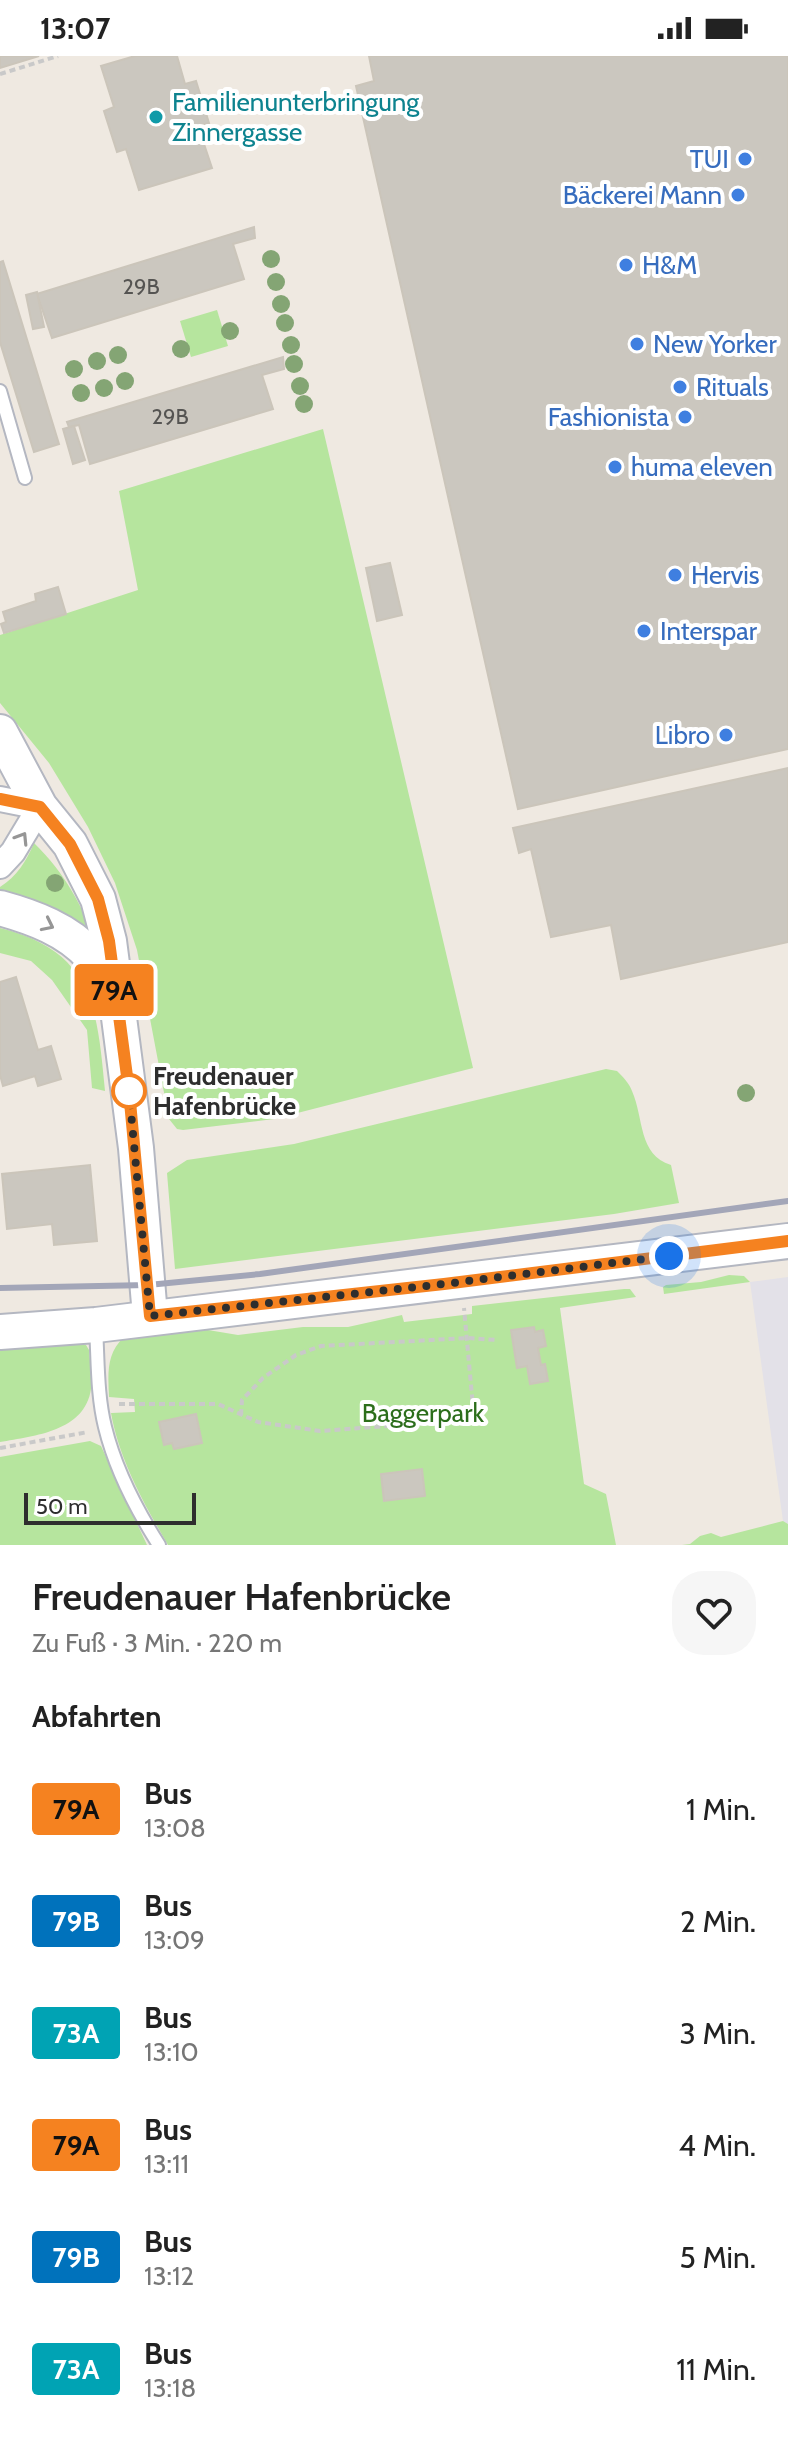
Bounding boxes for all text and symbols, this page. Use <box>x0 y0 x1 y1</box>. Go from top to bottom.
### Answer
text: 13:07 <box>40 10 110 47</box>
place label: Familienunterbringung Zinnergasse <box>172 86 420 148</box>
marker: Familienunterbringung Zinnergasse <box>147 108 165 126</box>
place label: TUI <box>690 143 729 175</box>
marker: TUI <box>736 150 754 168</box>
place label: Bäckerei Mann <box>563 179 722 211</box>
marker: Bäckerei Mann <box>729 186 747 204</box>
place label: H&M <box>642 249 697 281</box>
marker: H&M <box>617 256 635 274</box>
house number: 29B <box>122 273 160 300</box>
place label: New Yorker <box>653 328 777 360</box>
marker: New Yorker <box>628 335 646 353</box>
place label: Rituals <box>696 371 769 403</box>
marker: Rituals <box>671 378 689 396</box>
place label: Fashionista <box>548 401 670 433</box>
house number: 29B <box>151 403 189 430</box>
marker: Fashionista <box>676 408 694 426</box>
place label: huma eleven <box>631 451 773 483</box>
marker: huma eleven <box>606 458 624 476</box>
place label: Hervis <box>691 559 760 591</box>
marker: Hervis <box>666 566 684 584</box>
place label: Interspar <box>660 615 758 647</box>
marker: Interspar <box>635 622 653 640</box>
place label: Libro <box>655 719 710 751</box>
marker: Libro <box>717 726 735 744</box>
one-way arrow <box>12 832 27 847</box>
one-way arrow <box>40 916 55 931</box>
line badge: 79A <box>68 964 160 1016</box>
text: 79A <box>91 973 137 1007</box>
place label: Freudenauer Hafenbrücke <box>153 1060 296 1122</box>
marker: Freudenauer Hafenbrücke <box>112 1074 146 1108</box>
your location <box>649 1236 689 1276</box>
park label: Baggerpark <box>362 1397 484 1429</box>
scale bar <box>24 1489 196 1525</box>
text: 50 m <box>36 1493 88 1520</box>
button: heart <box>672 1571 756 1655</box>
text: Freudenauer Hafenbrücke <box>32 1573 451 1620</box>
text: Zu Fuß · 3 Min. · 220 m <box>32 1627 282 1659</box>
text: Abfahrten <box>32 1698 162 1735</box>
text: Bus <box>144 1775 192 1812</box>
text: 1 Min. <box>686 1791 756 1828</box>
text: 79A <box>53 1792 99 1826</box>
text: 13:08 <box>144 1812 206 1844</box>
text: Bus <box>144 1887 192 1924</box>
text: 2 Min. <box>680 1903 756 1940</box>
text: 79B <box>52 1904 100 1938</box>
text: 13:09 <box>144 1924 205 1956</box>
text: Bus <box>144 1999 192 2036</box>
text: 3 Min. <box>680 2015 756 2052</box>
text: 73A <box>53 2016 99 2050</box>
text: 13:10 <box>144 2036 199 2068</box>
text: Bus <box>144 2111 192 2148</box>
text: 4 Min. <box>678 2127 756 2164</box>
text: 79A <box>53 2128 99 2162</box>
text: 13:11 <box>144 2148 189 2180</box>
text: Bus <box>144 2223 192 2260</box>
text: 5 Min. <box>680 2239 756 2276</box>
text: 79B <box>52 2240 100 2274</box>
text: 13:12 <box>144 2260 194 2292</box>
text: Bus <box>144 2335 192 2372</box>
text: 11 Min. <box>676 2351 756 2388</box>
text: 73A <box>53 2352 99 2386</box>
text: 13:18 <box>144 2372 196 2404</box>

